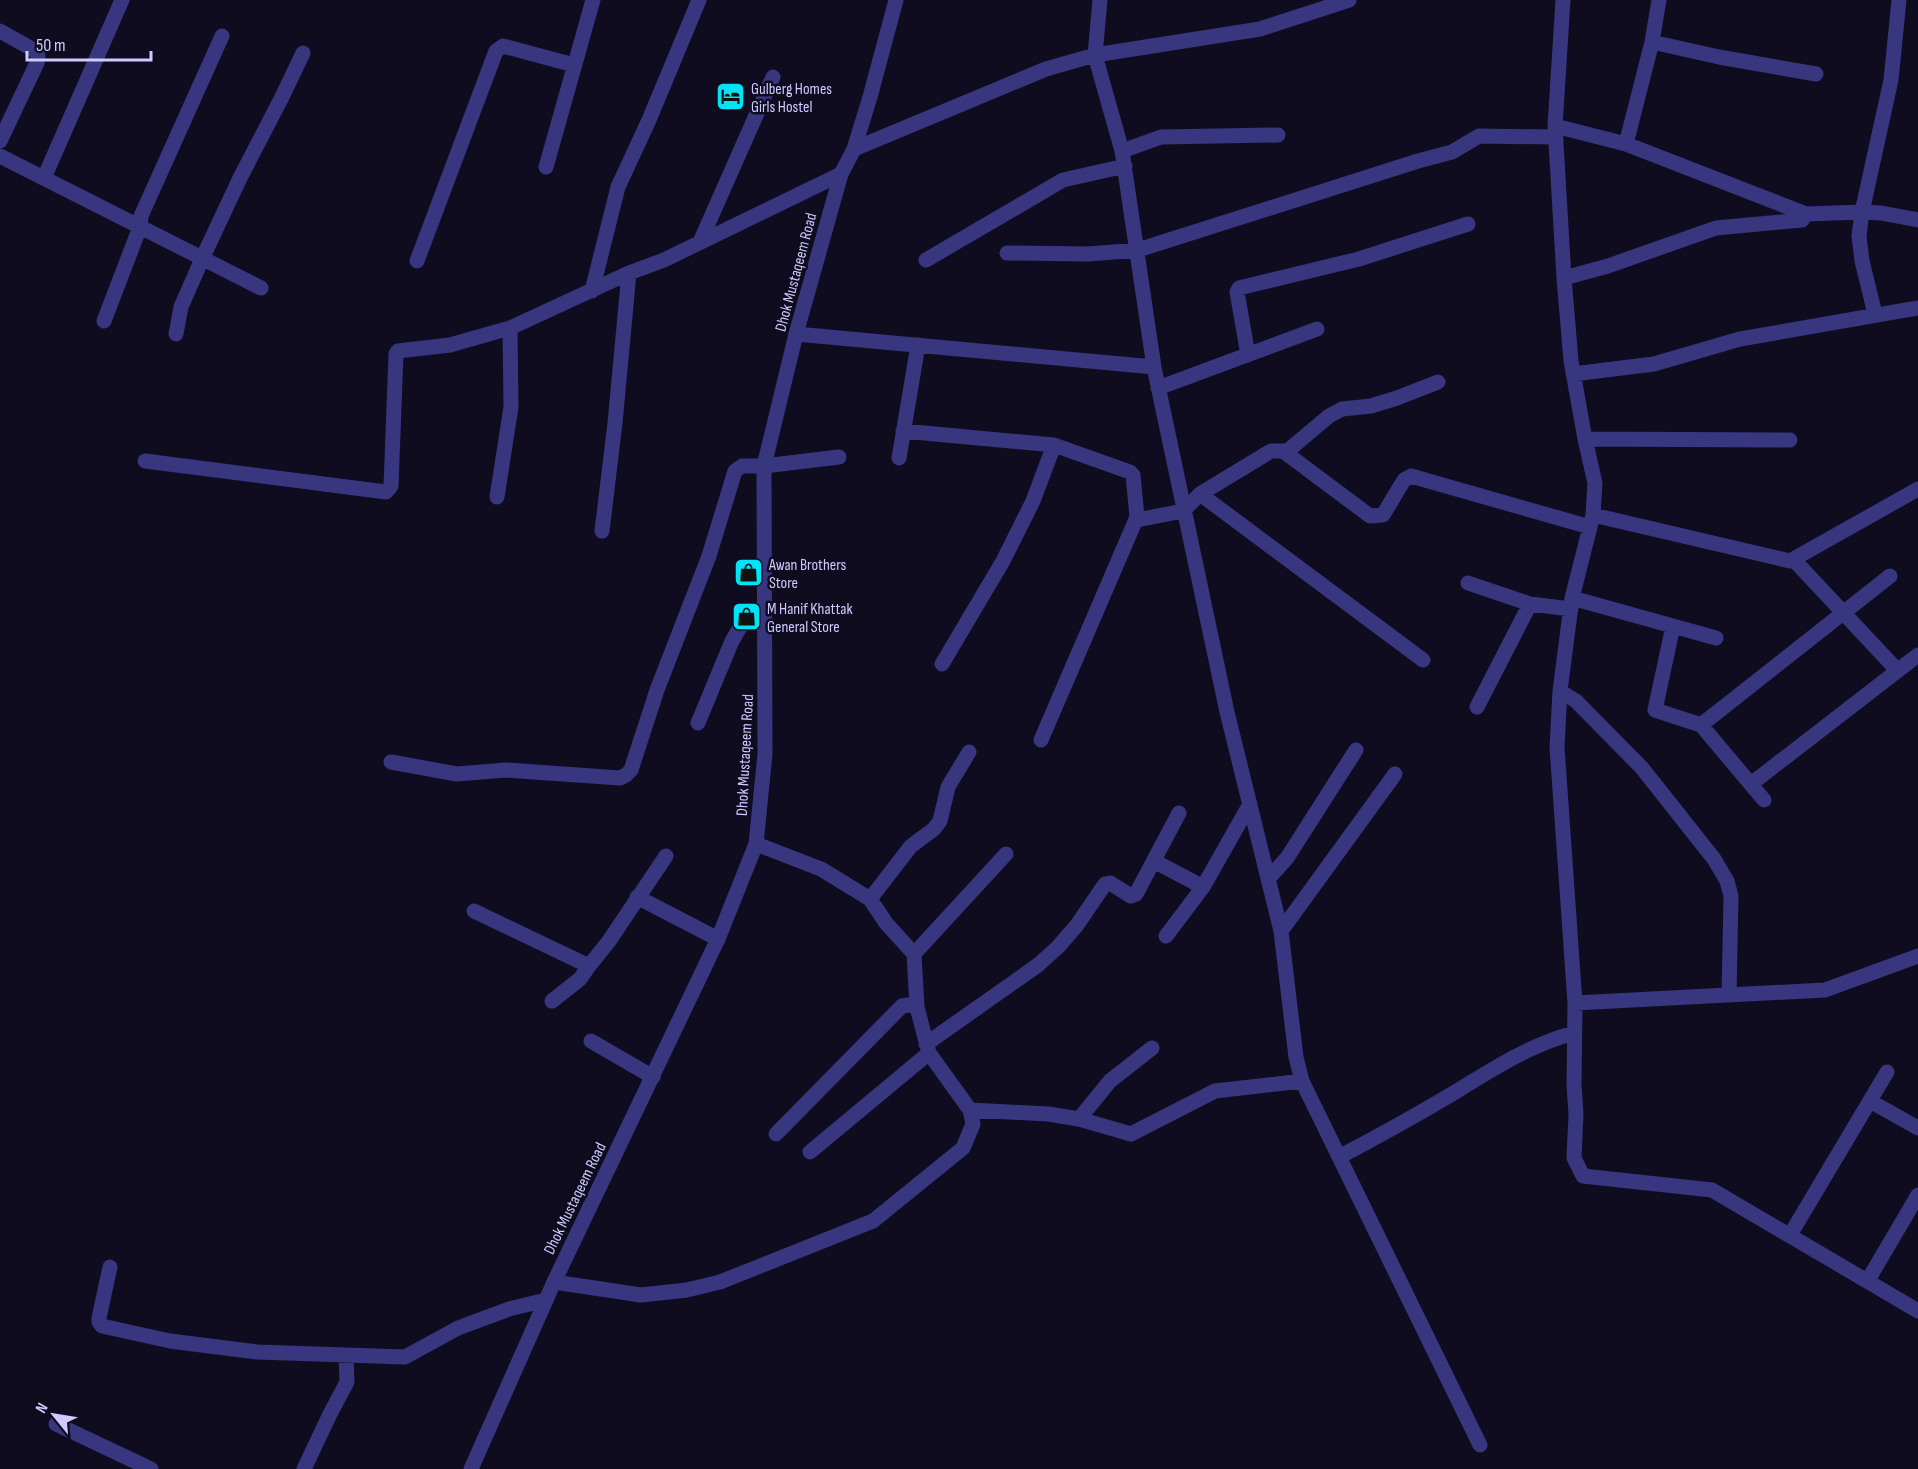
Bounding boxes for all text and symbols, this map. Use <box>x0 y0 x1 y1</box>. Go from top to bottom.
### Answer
scale bar <box>27 24 152 62</box>
text: 50 m <box>36 35 66 56</box>
place label: Gulberg Homes Girls Hostel <box>751 80 832 117</box>
hotel icon: Gulberg Homes Girls Hostel <box>714 81 746 113</box>
street label: Dhok Mustaqeem Road <box>771 211 821 334</box>
place label: Awan Brothers Store <box>768 556 847 593</box>
shop icon: Awan Brothers Store <box>732 557 764 589</box>
place label: M Hanif Khattak General Store <box>767 600 853 637</box>
shop icon: M Hanif Khattak General Store <box>730 601 762 633</box>
street label: Dhok Mustaqeem Road <box>733 694 758 816</box>
street label: Dhok Mustaqeem Road <box>540 1140 611 1258</box>
north arrow <box>24 1385 84 1445</box>
text: N <box>32 1400 53 1417</box>

